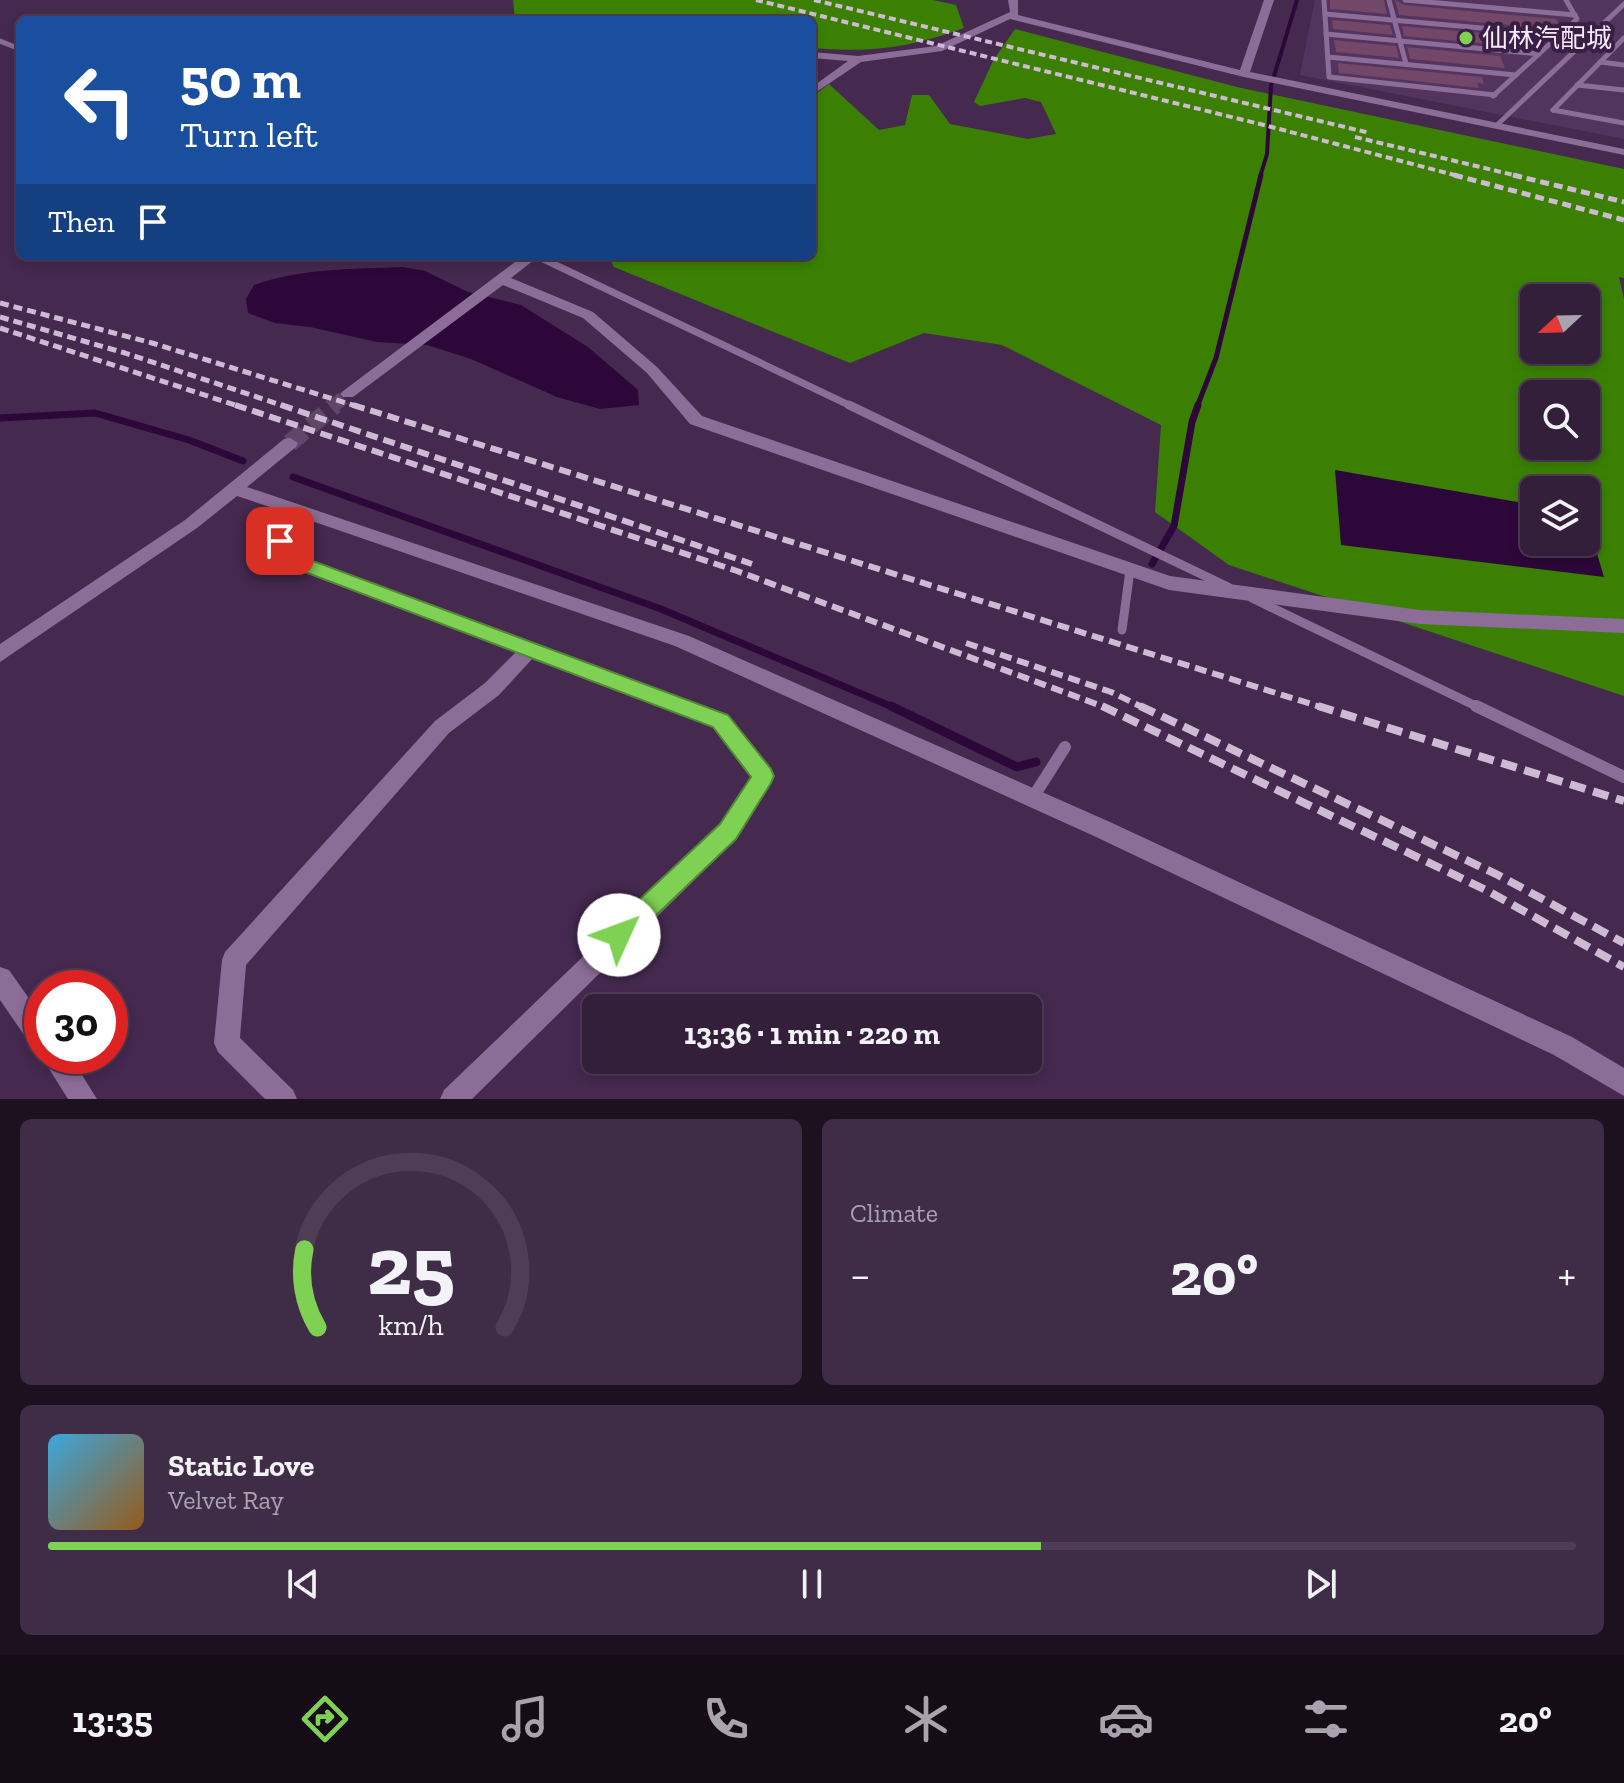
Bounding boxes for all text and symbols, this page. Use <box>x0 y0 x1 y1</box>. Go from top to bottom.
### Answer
place label: 仙林汽配城 <box>1482 22 1612 54</box>
marker: 仙林汽配城 <box>1457 29 1475 47</box>
text: 50 m <box>180 45 301 112</box>
icon: left <box>48 48 152 152</box>
text: Turn left <box>180 113 318 156</box>
icon: arrive <box>131 200 175 244</box>
text: Then <box>48 204 115 240</box>
north arrow <box>1520 284 1600 364</box>
map controls <box>1520 284 1600 556</box>
button: search <box>1520 380 1600 460</box>
button: layers <box>1520 476 1600 556</box>
pin <box>246 507 314 575</box>
icon: arrive <box>258 519 302 563</box>
position arrow <box>577 893 661 977</box>
speed limit sign: 30 <box>24 970 128 1074</box>
text: 13:36 · 1 min · 220 m <box>684 1016 940 1052</box>
text: Climate <box>850 1197 938 1229</box>
text: 25 <box>367 1215 455 1315</box>
text: 20° <box>1170 1238 1258 1310</box>
text: − <box>850 1248 871 1301</box>
text: + <box>1557 1248 1576 1301</box>
text: km/h <box>378 1308 444 1342</box>
text: Static Love <box>168 1448 314 1484</box>
text: Velvet Ray <box>168 1484 284 1516</box>
icon: previous <box>281 1562 325 1606</box>
icon: pause <box>790 1562 834 1606</box>
icon: next <box>1299 1562 1343 1606</box>
icon: directions <box>297 1691 353 1747</box>
icon: music <box>497 1691 553 1747</box>
icon: phone <box>698 1691 754 1747</box>
icon: climate <box>898 1691 954 1747</box>
icon: car <box>1098 1691 1154 1747</box>
icon: filters <box>1298 1691 1354 1747</box>
text: 13:35 <box>72 1698 153 1741</box>
text: 20° <box>1499 1698 1552 1741</box>

